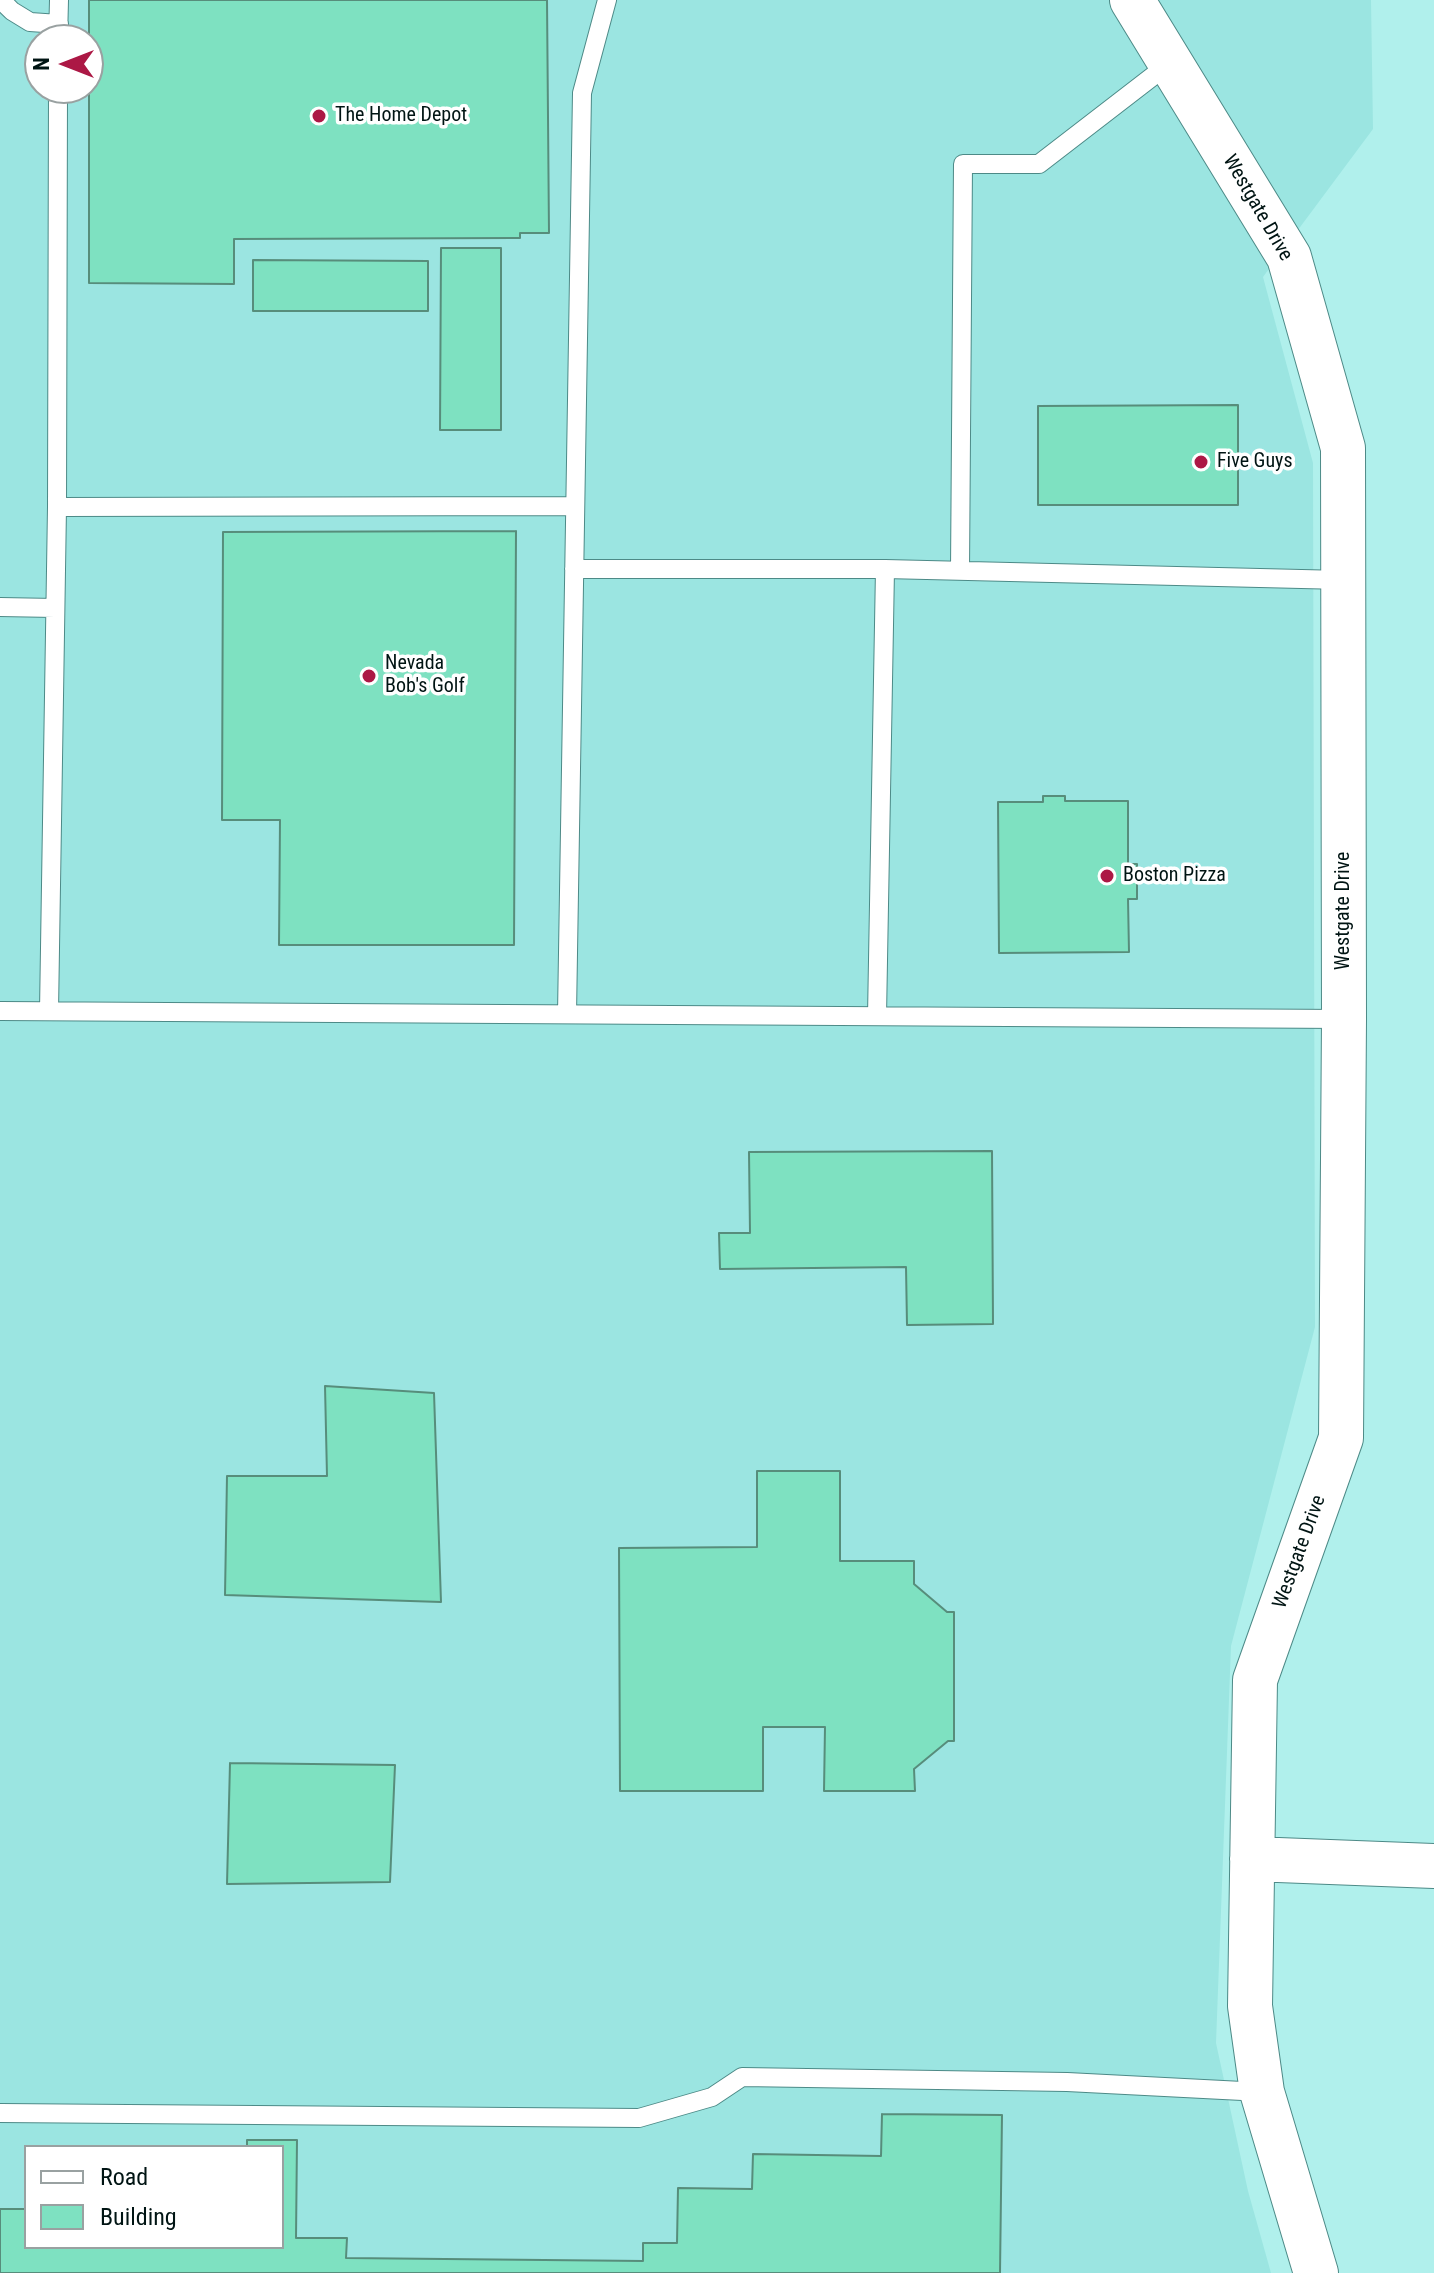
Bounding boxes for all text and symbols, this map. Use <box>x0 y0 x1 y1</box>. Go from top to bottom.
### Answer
north arrow <box>24 24 104 104</box>
text: N <box>29 57 54 71</box>
place label: The Home Depot <box>335 104 467 128</box>
marker: The Home Depot <box>310 107 328 125</box>
street label: Westgate Drive <box>1217 151 1297 265</box>
place label: Five Guys <box>1217 450 1293 474</box>
marker: Five Guys <box>1192 453 1210 471</box>
place label: Nevada Bob's Golf <box>385 652 465 699</box>
marker: Nevada Bob's Golf <box>360 667 378 685</box>
street label: Westgate Drive <box>1332 852 1356 970</box>
place label: Boston Pizza <box>1123 864 1226 888</box>
marker: Boston Pizza <box>1098 867 1116 885</box>
street label: Westgate Drive <box>1268 1492 1332 1612</box>
legend <box>24 2145 284 2249</box>
text: Road <box>100 2163 148 2191</box>
text: Building <box>100 2203 177 2231</box>

